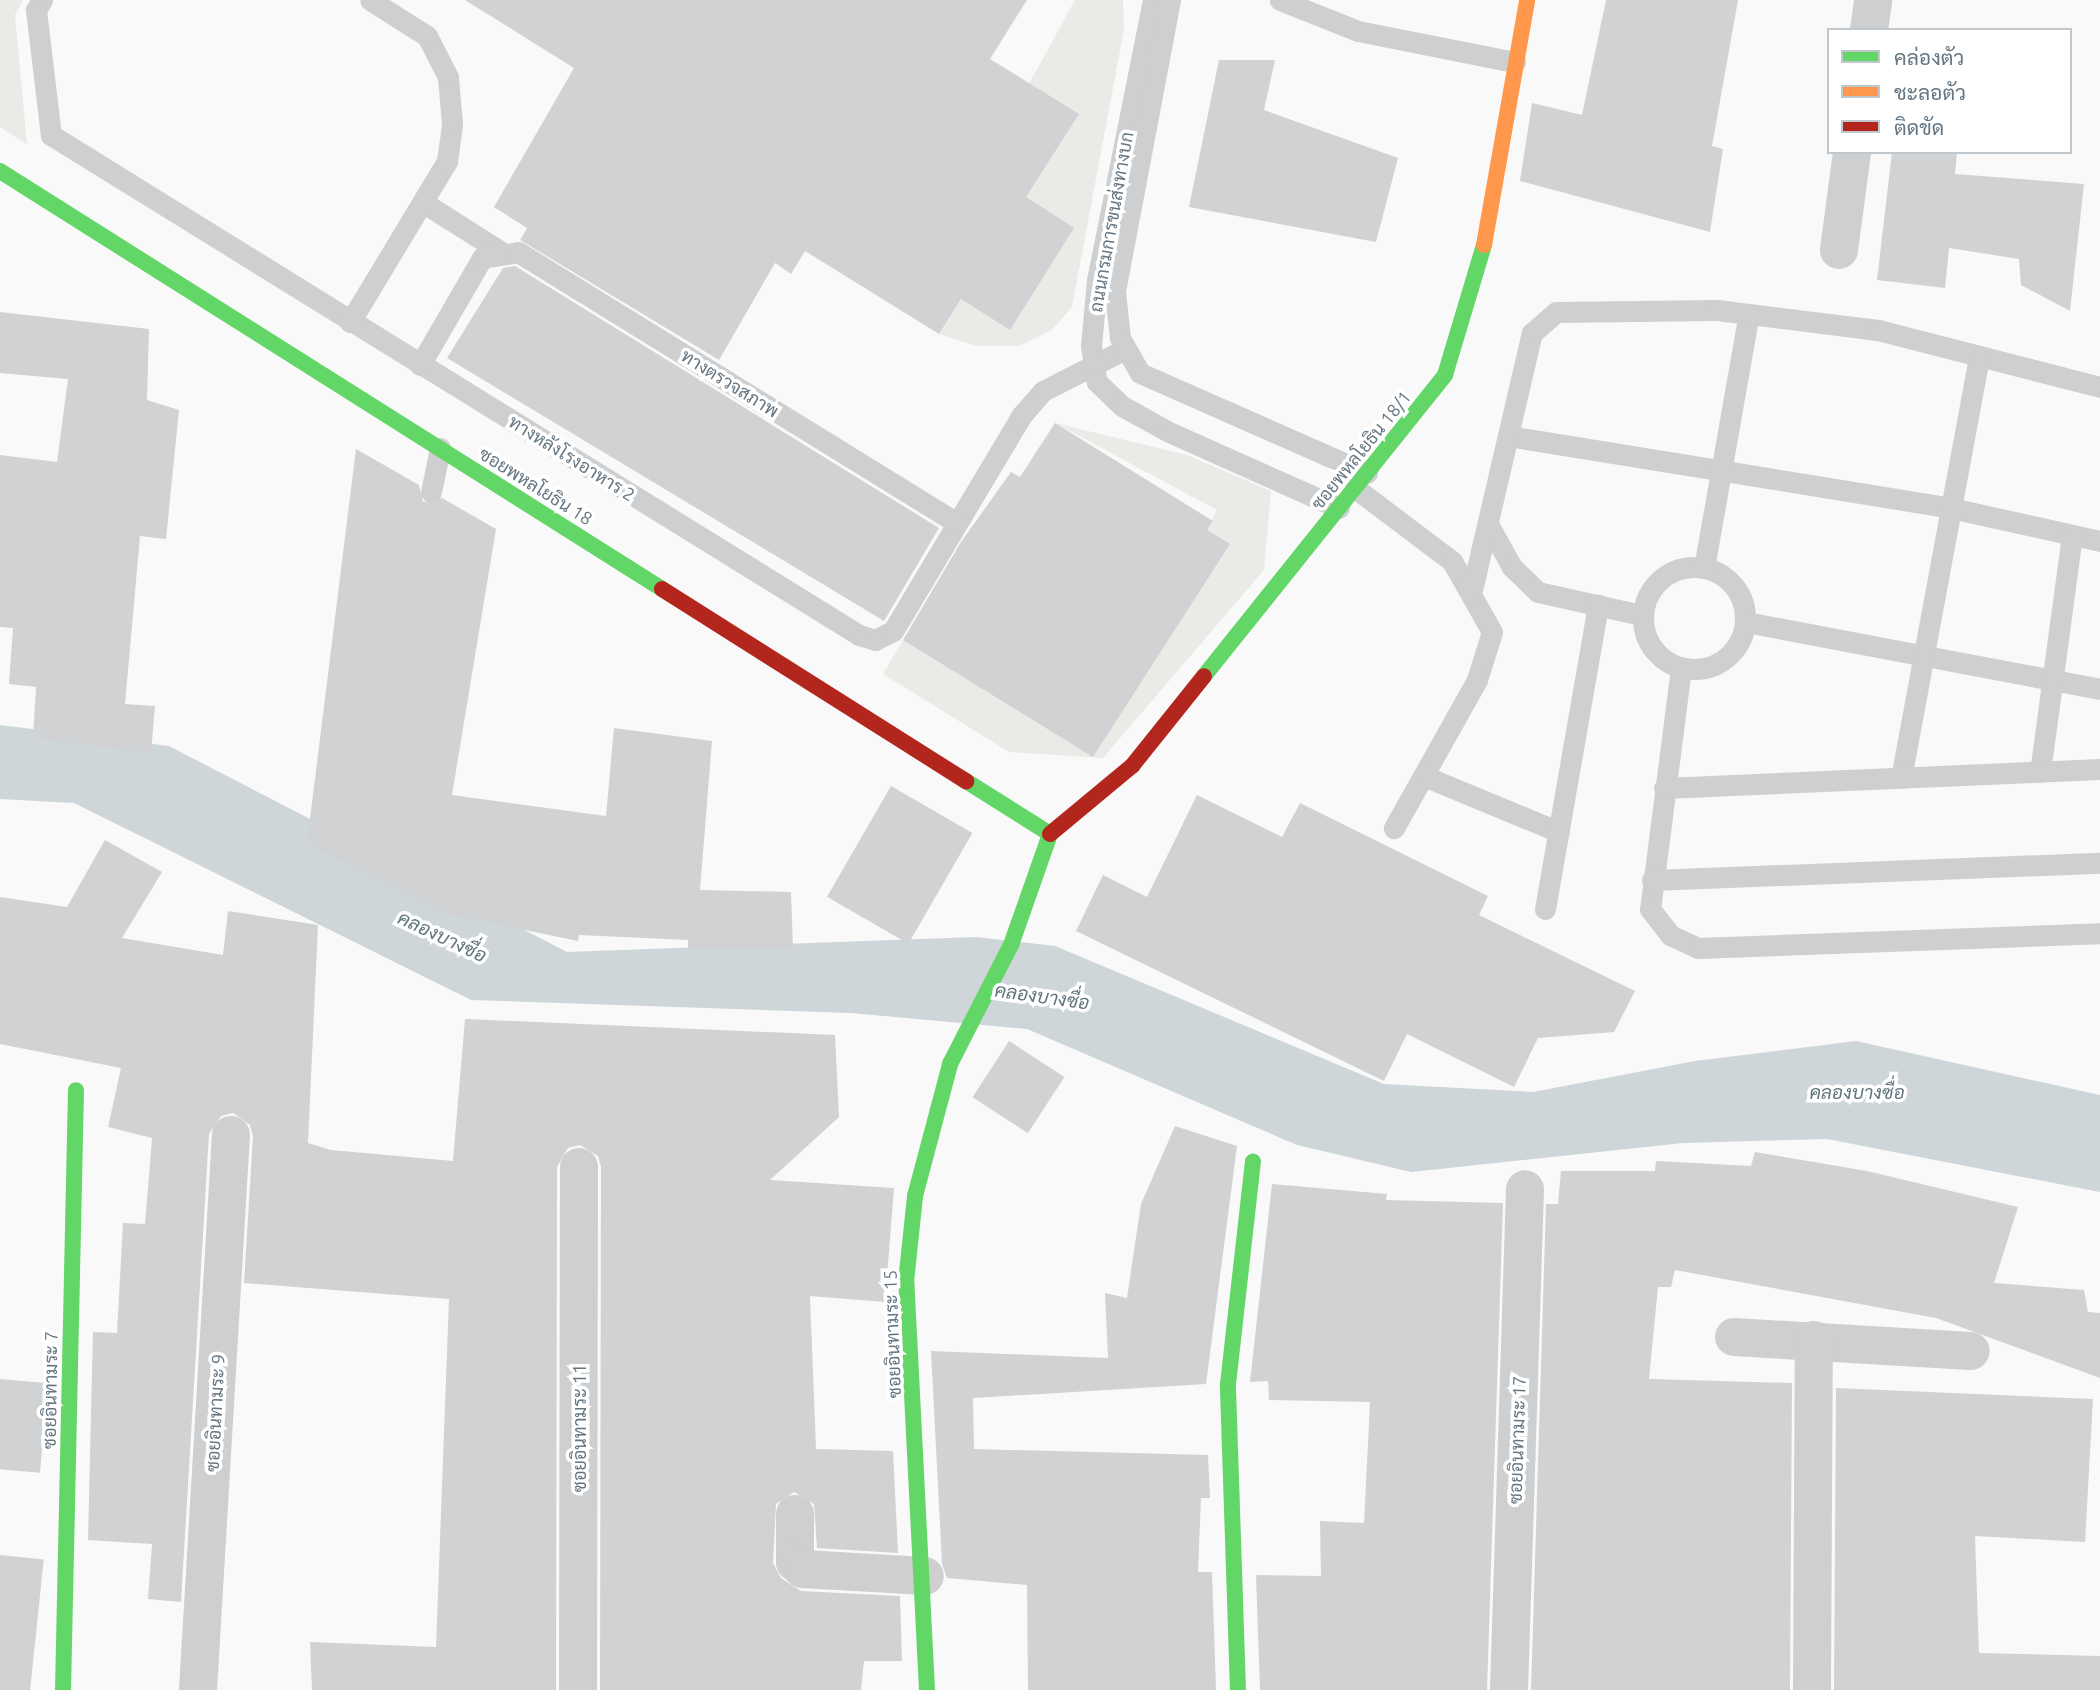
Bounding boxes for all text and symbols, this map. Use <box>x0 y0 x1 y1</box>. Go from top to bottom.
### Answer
legend <box>1827 28 2072 154</box>
text: คล่องตัว <box>1894 45 1964 69</box>
text: ชะลอตัว <box>1894 80 1966 104</box>
text: ติดขัด <box>1894 115 1944 139</box>
street label: ถนนกรมการขนส่งทางบก <box>1084 130 1138 314</box>
street label: ทางตรวจสภาพ <box>677 344 783 422</box>
street label: ซอยพหลโยธิน 18/1 <box>1307 386 1415 514</box>
street label: ทางหลังโรงอาหาร 2 <box>505 410 639 506</box>
street label: ซอยพหลโยธิน 18 <box>475 443 597 529</box>
water label: คลองบางซื่อ <box>394 907 490 967</box>
water label: คลองบางซื่อ <box>993 979 1091 1015</box>
water label: คลองบางซื่อ <box>1809 1082 1905 1104</box>
street label: ซอยอินทามระ 15 <box>879 1269 905 1399</box>
street label: ซอยอินทามระ 7 <box>38 1331 62 1449</box>
street label: ซอยอินทามระ 9 <box>201 1353 229 1473</box>
street label: ซอยอินทามระ 11 <box>568 1364 590 1492</box>
street label: ซอยอินทามระ 17 <box>1504 1375 1530 1505</box>

